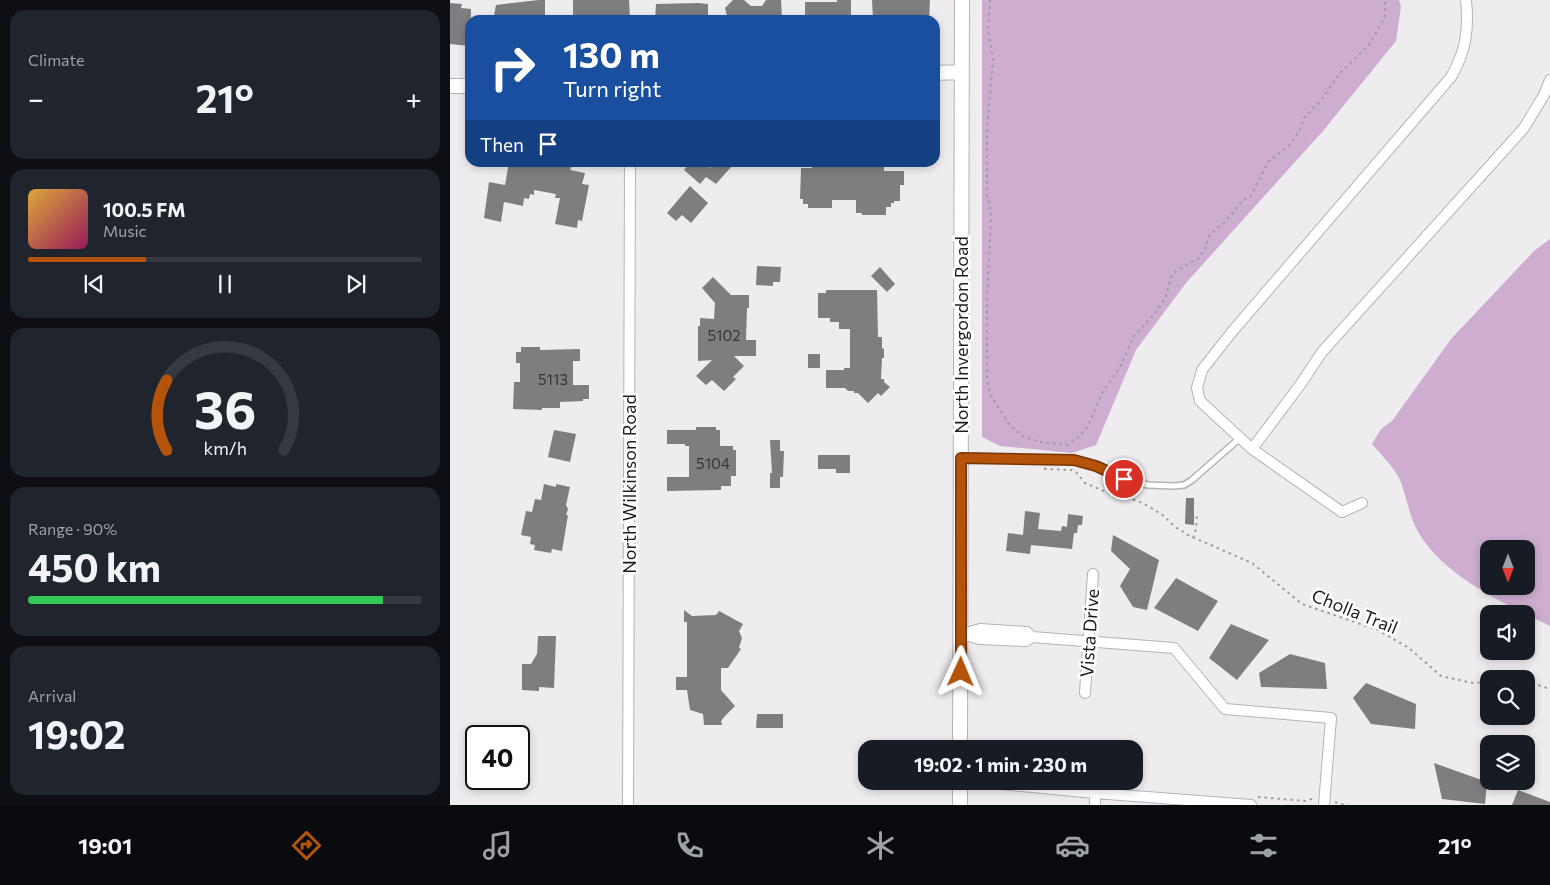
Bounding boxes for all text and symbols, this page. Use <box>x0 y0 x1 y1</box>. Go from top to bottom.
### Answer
text: 130 m <box>563 32 660 75</box>
icon: right <box>480 35 545 100</box>
text: Climate <box>28 50 84 69</box>
text: 21° <box>196 74 254 121</box>
text: Turn right <box>563 75 661 102</box>
text: − <box>28 81 44 115</box>
text: + <box>406 81 422 115</box>
icon: arrive <box>534 130 562 158</box>
text: Then <box>480 133 524 156</box>
text: 100.5 FM <box>103 198 186 221</box>
text: Music <box>103 221 147 240</box>
street label: North Invergordon Road <box>950 236 972 434</box>
icon: previous <box>80 270 108 298</box>
icon: pause <box>211 270 239 298</box>
icon: next <box>342 270 370 298</box>
house number: 5102 <box>707 326 741 344</box>
house number: 5113 <box>538 370 568 388</box>
text: 36 <box>194 376 256 440</box>
street label: North Wilkinson Road <box>618 394 640 574</box>
text: km/h <box>203 437 247 459</box>
house number: 5104 <box>696 454 730 472</box>
pin <box>1103 458 1145 500</box>
icon: arrive <box>1110 465 1138 493</box>
text: Range · 90% <box>28 519 117 538</box>
north arrow <box>1480 540 1535 595</box>
map controls <box>1480 540 1535 790</box>
text: 450 km <box>28 543 161 590</box>
street label: Cholla Trail <box>1309 584 1401 638</box>
street label: Vista Drive <box>1075 588 1103 678</box>
button: sound <box>1480 605 1535 660</box>
position arrow <box>934 645 986 697</box>
button: search <box>1480 670 1535 725</box>
text: Arrival <box>28 686 76 705</box>
text: 19:02 <box>28 710 125 757</box>
speed limit sign: 40 <box>465 725 530 790</box>
button: layers <box>1480 735 1535 790</box>
text: 19:02 · 1 min · 230 m <box>914 753 1087 776</box>
icon: directions <box>289 828 324 863</box>
icon: music <box>480 828 515 863</box>
icon: phone <box>672 828 707 863</box>
icon: climate <box>863 828 898 863</box>
icon: car <box>1055 828 1090 863</box>
icon: filters <box>1246 828 1281 863</box>
text: 19:01 <box>78 832 132 859</box>
text: 21° <box>1438 832 1472 859</box>

